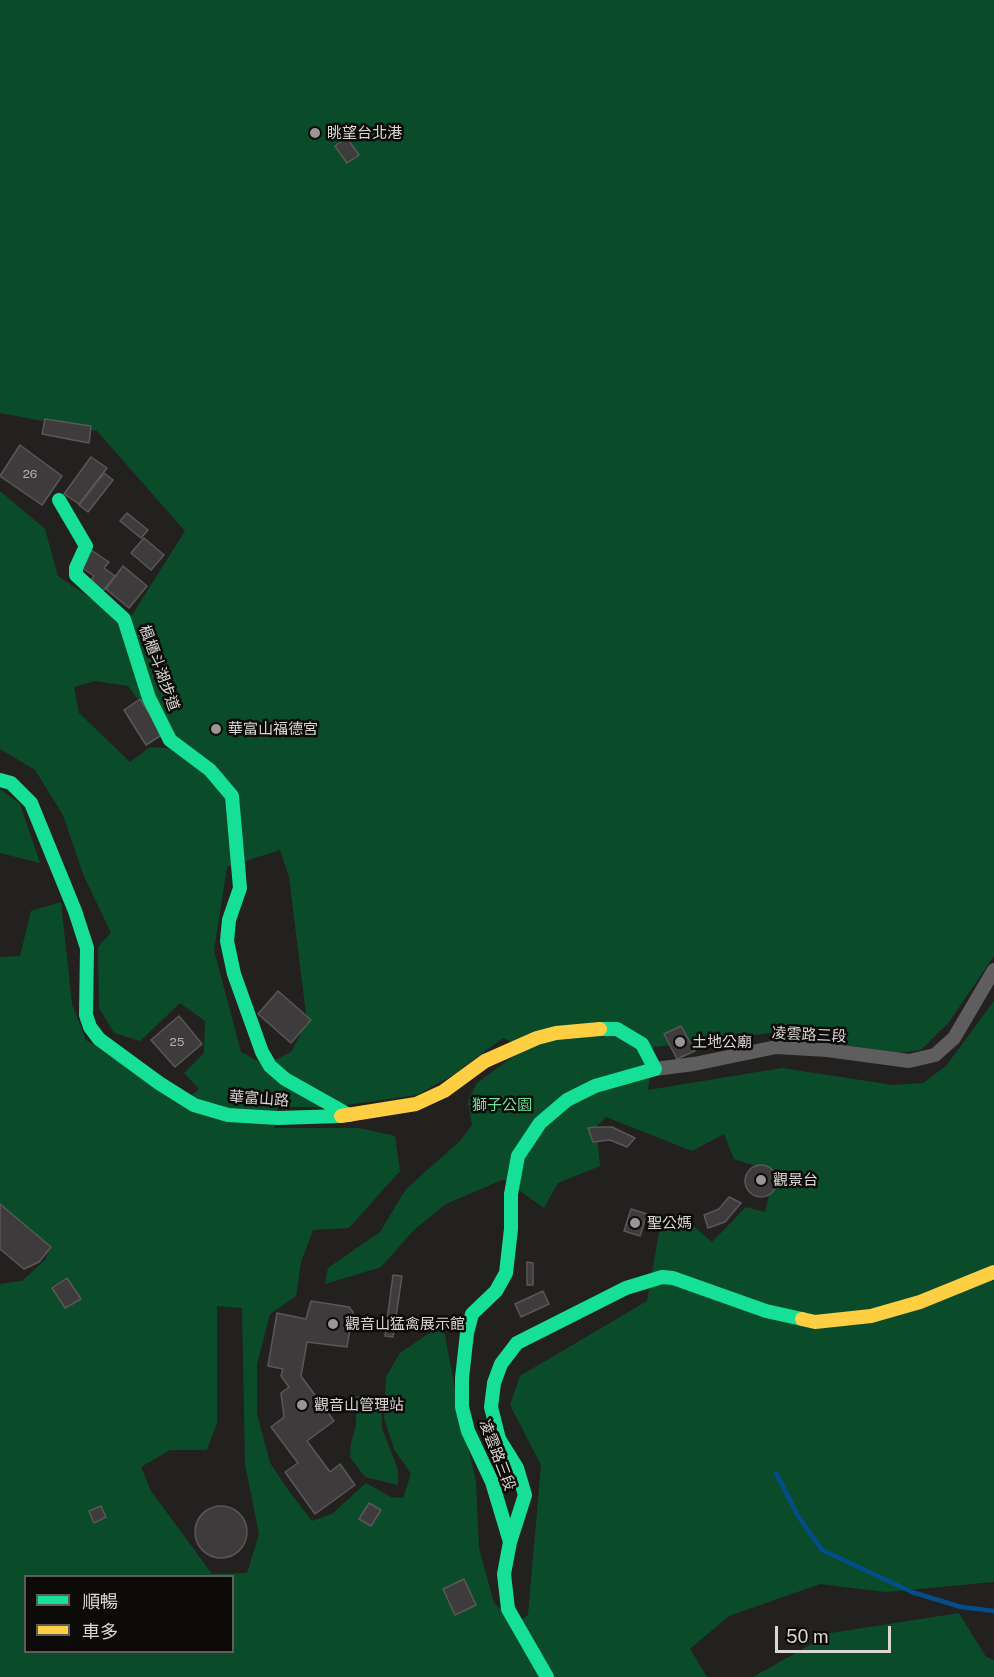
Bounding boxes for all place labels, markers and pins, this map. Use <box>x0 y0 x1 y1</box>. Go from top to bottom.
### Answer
place label: 眺望台北港 <box>327 124 402 142</box>
marker: 眺望台北港 <box>308 126 322 140</box>
place label: 華富山福德宮 <box>228 720 318 738</box>
marker: 華富山福德宮 <box>209 722 223 736</box>
place label: 土地公廟 <box>692 1033 752 1051</box>
marker: 土地公廟 <box>673 1035 687 1049</box>
place label: 觀景台 <box>773 1171 818 1189</box>
marker: 觀景台 <box>754 1173 768 1187</box>
place label: 聖公媽 <box>647 1214 692 1232</box>
marker: 聖公媽 <box>628 1216 642 1230</box>
place label: 觀音山猛禽展示館 <box>345 1315 465 1333</box>
marker: 觀音山猛禽展示館 <box>326 1317 340 1331</box>
place label: 觀音山管理站 <box>314 1396 404 1414</box>
marker: 觀音山管理站 <box>295 1398 309 1412</box>

